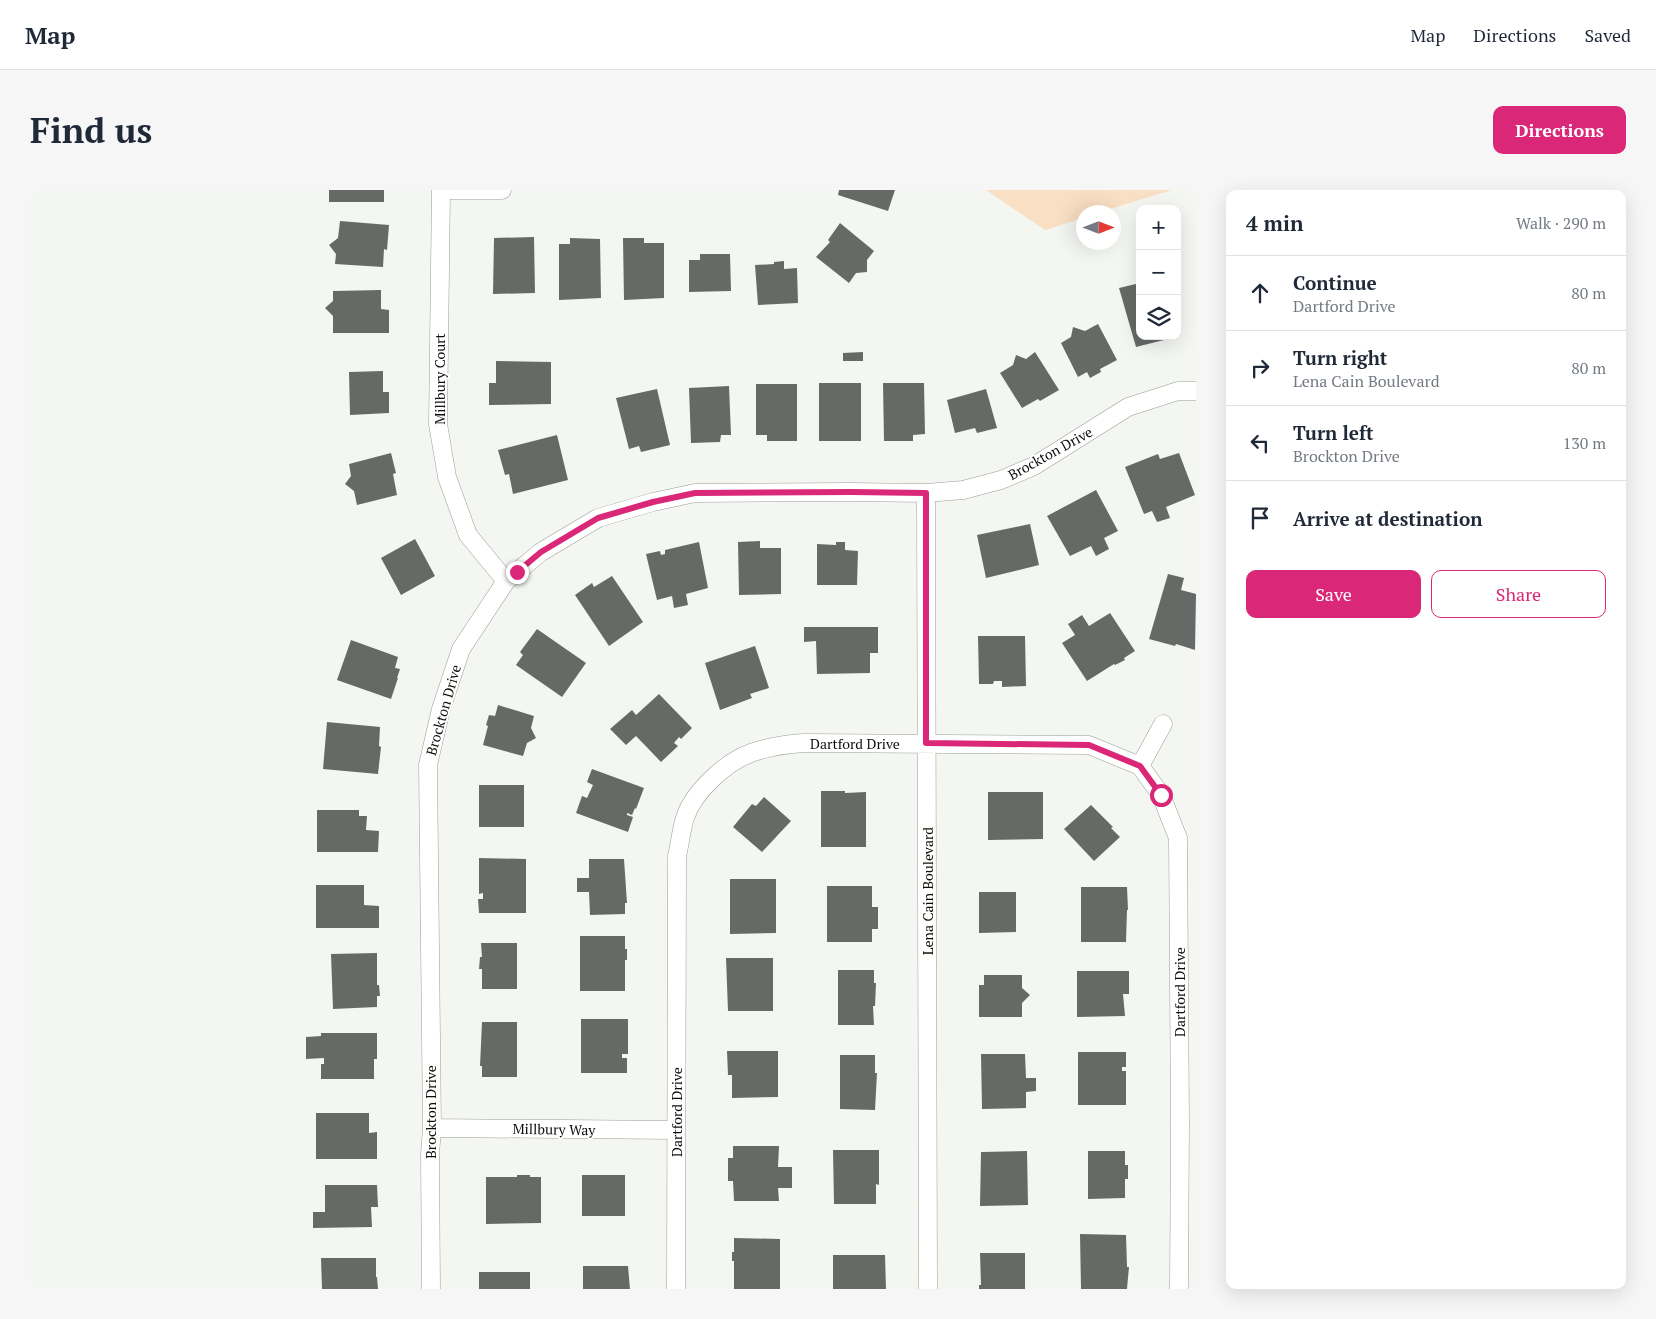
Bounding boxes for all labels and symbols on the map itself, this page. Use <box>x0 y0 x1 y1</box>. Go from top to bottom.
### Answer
north arrow <box>1076 205 1121 250</box>
street label: Millbury Court <box>430 332 449 425</box>
street label: Brockton Drive <box>1004 422 1096 484</box>
route end <box>506 561 529 584</box>
street label: Brockton Drive <box>421 662 465 758</box>
street label: Dartford Drive <box>810 734 900 753</box>
route start <box>1150 784 1173 807</box>
street label: Lena Cain Boulevard <box>918 827 937 955</box>
street label: Dartford Drive <box>1170 947 1189 1037</box>
street label: Brockton Drive <box>421 1065 440 1159</box>
street label: Dartford Drive <box>667 1067 686 1157</box>
street label: Millbury Way <box>512 1119 597 1139</box>

